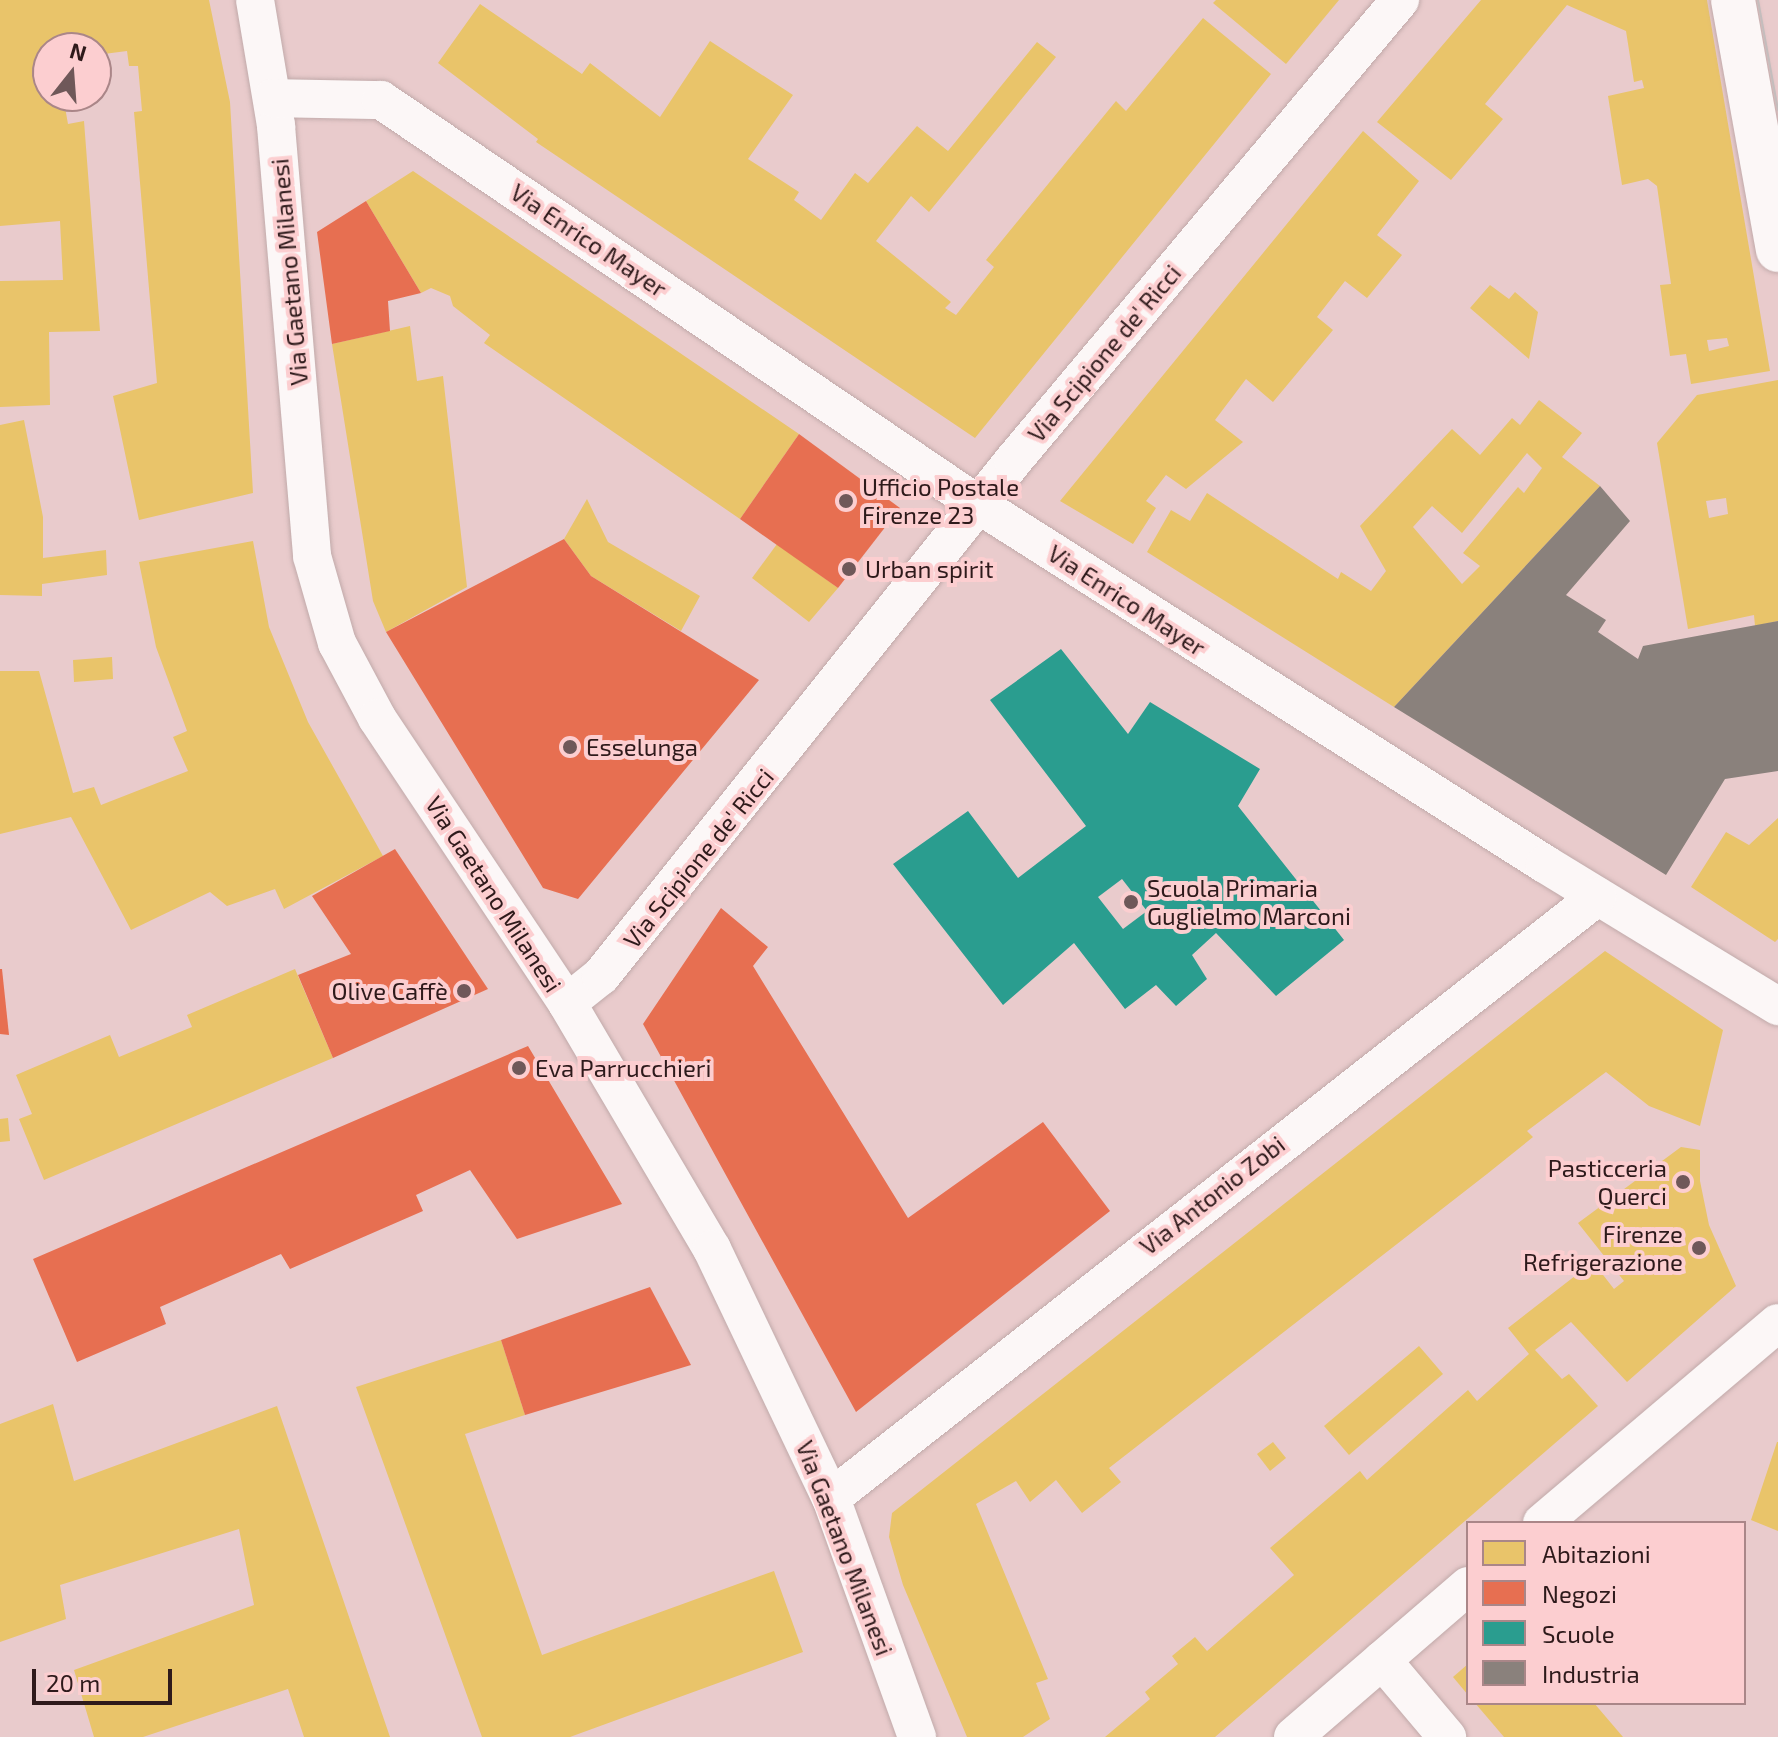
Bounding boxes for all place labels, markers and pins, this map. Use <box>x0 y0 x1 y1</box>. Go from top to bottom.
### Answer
place label: Ufficio Postale Firenze 23 <box>862 473 1019 529</box>
marker: Ufficio Postale Firenze 23 <box>837 492 855 510</box>
place label: Urban spirit <box>865 555 994 583</box>
marker: Urban spirit <box>840 560 858 578</box>
place label: Esselunga <box>586 733 698 761</box>
marker: Esselunga <box>561 738 579 756</box>
place label: Scuola Primaria Guglielmo Marconi <box>1147 874 1351 930</box>
marker: Scuola Primaria Guglielmo Marconi <box>1122 893 1140 911</box>
place label: Olive Caffè <box>331 977 448 1005</box>
marker: Olive Caffè <box>455 982 473 1000</box>
place label: Eva Parrucchieri <box>535 1054 711 1082</box>
marker: Eva Parrucchieri <box>510 1059 528 1077</box>
place label: Pasticceria Querci <box>1548 1154 1667 1210</box>
marker: Pasticceria Querci <box>1674 1173 1692 1191</box>
place label: Firenze Refrigerazione <box>1523 1220 1683 1276</box>
marker: Firenze Refrigerazione <box>1690 1239 1708 1257</box>

